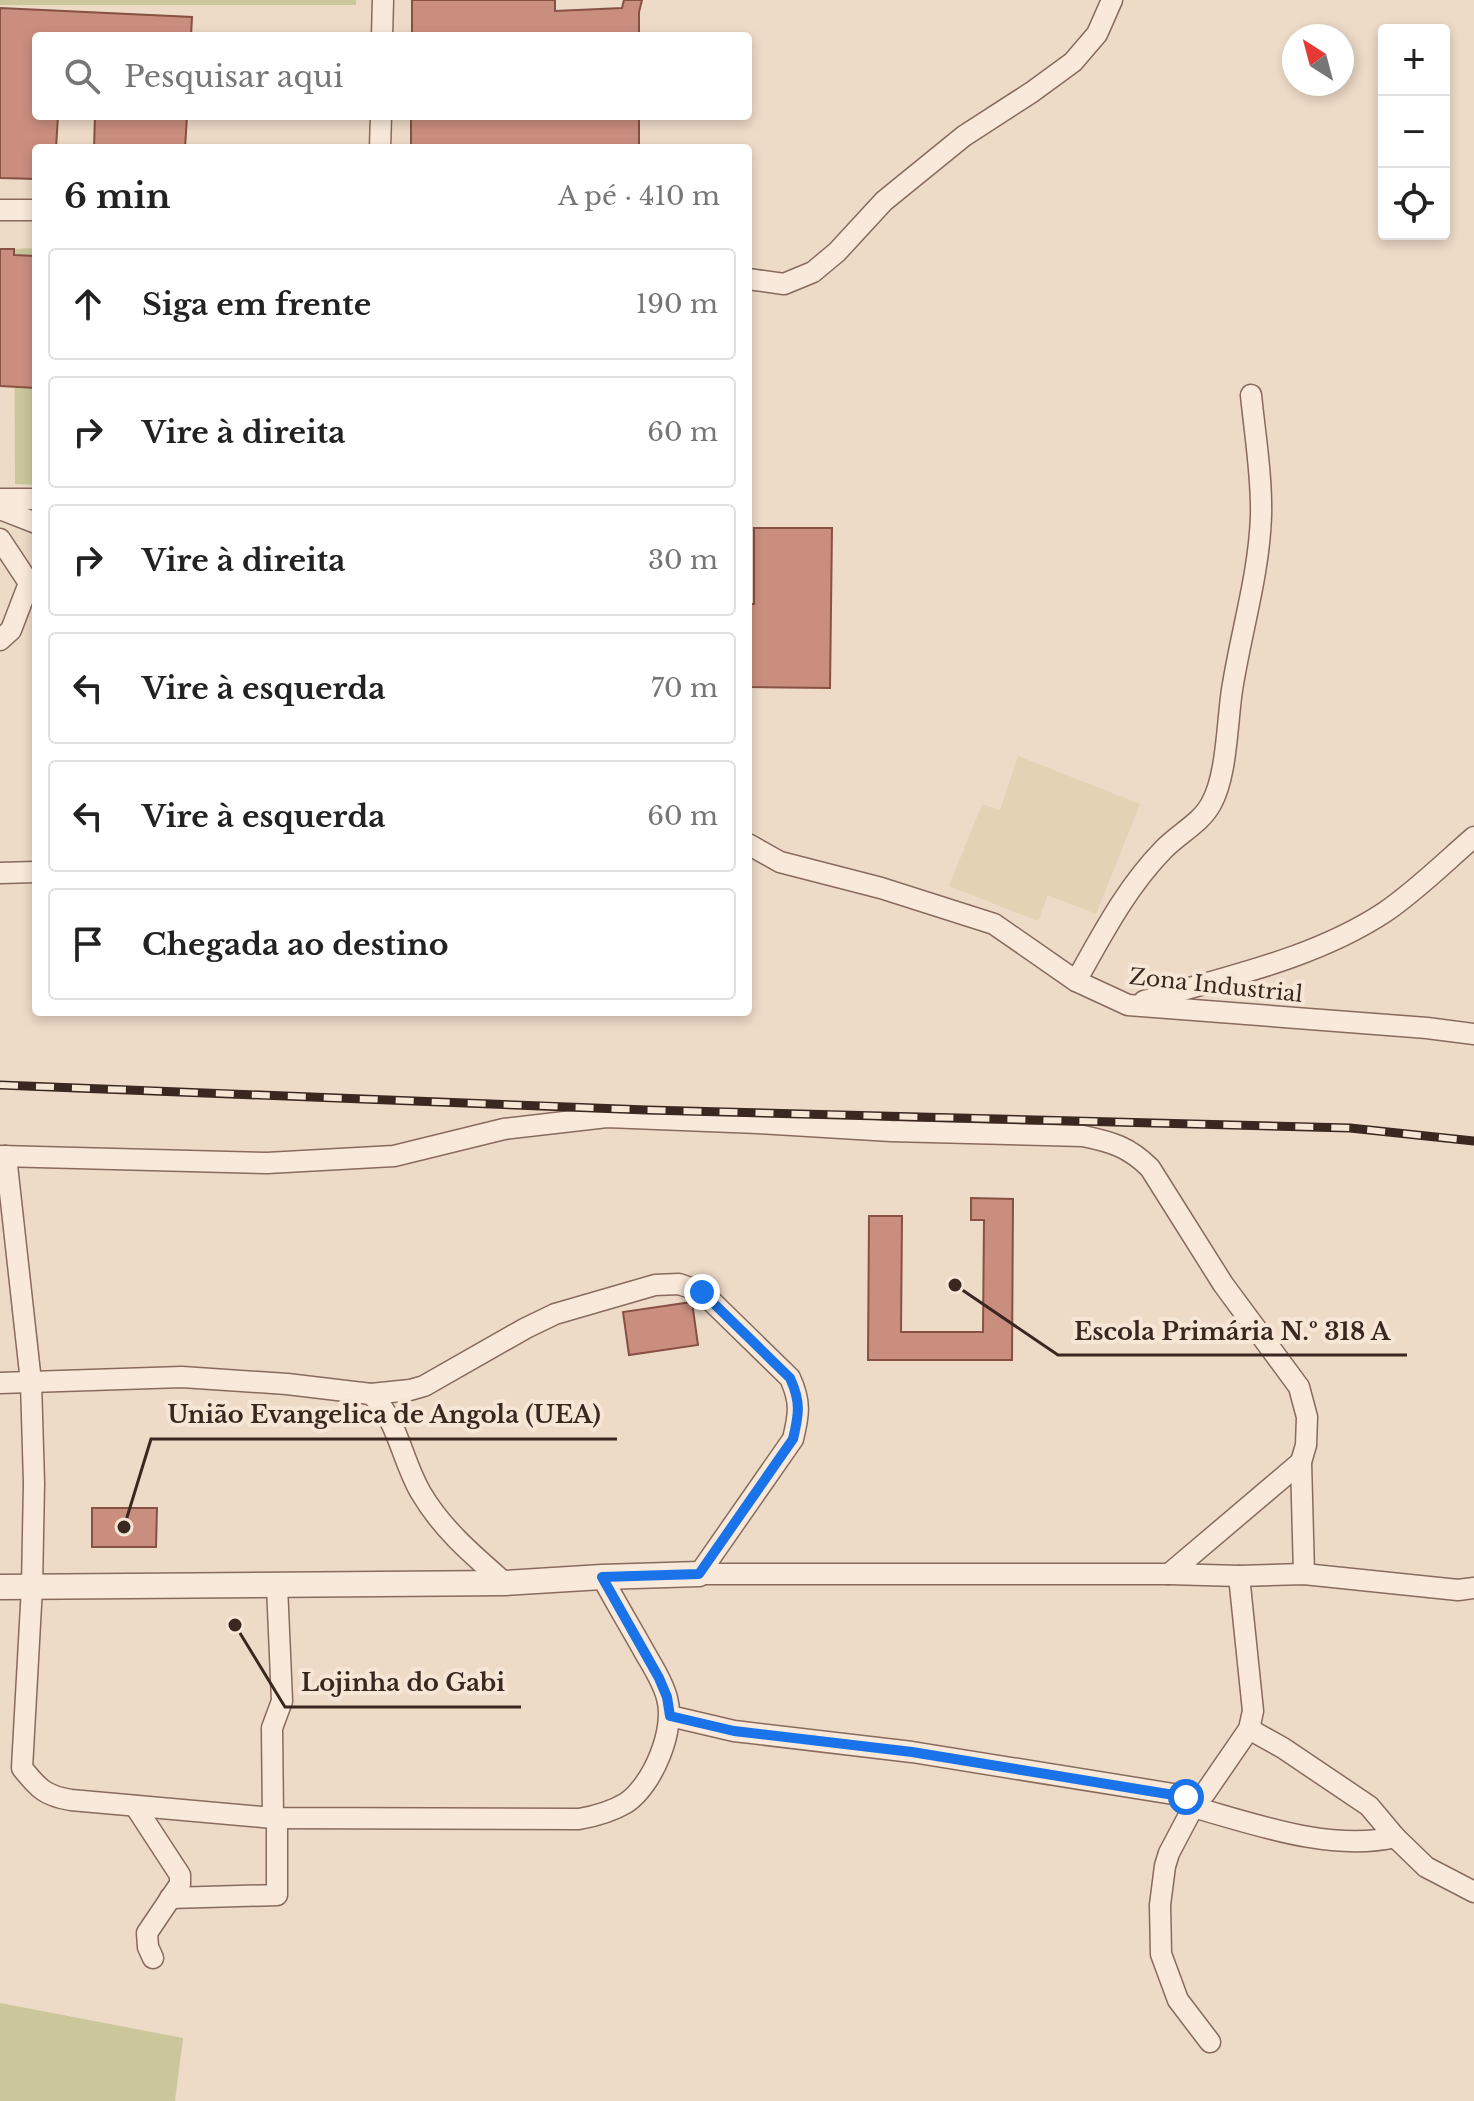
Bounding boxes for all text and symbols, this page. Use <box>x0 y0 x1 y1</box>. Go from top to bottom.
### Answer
north arrow <box>1282 24 1354 96</box>
map controls <box>1378 24 1450 240</box>
button: + <box>1378 24 1450 96</box>
search box <box>32 32 752 120</box>
icon: search <box>60 54 104 98</box>
text: Pesquisar aqui <box>124 58 343 95</box>
button: − <box>1378 96 1450 168</box>
button: locate <box>1378 168 1450 240</box>
text: 6 min <box>64 175 171 217</box>
text: A pé · 410 m <box>558 180 720 212</box>
icon: ahead <box>66 282 110 326</box>
text: Siga em frente <box>142 286 371 323</box>
text: 190 m <box>636 288 718 320</box>
icon: right <box>66 410 110 454</box>
text: Vire à direita <box>142 414 346 451</box>
text: 60 m <box>647 416 718 448</box>
icon: right <box>66 538 110 582</box>
text: Vire à direita <box>142 542 346 579</box>
text: 30 m <box>648 544 718 576</box>
icon: left <box>66 666 110 710</box>
text: Vire à esquerda <box>142 670 385 707</box>
text: 70 m <box>651 672 718 704</box>
icon: left <box>66 794 110 838</box>
text: Vire à esquerda <box>142 798 385 835</box>
text: 60 m <box>647 800 718 832</box>
icon: arrive <box>66 922 110 966</box>
text: Chegada ao destino <box>142 926 448 963</box>
street label: Zona Industrial <box>1128 963 1304 1008</box>
route end <box>684 1274 720 1310</box>
callout: Escola Primária N.º 318 A <box>1058 1307 1407 1355</box>
text: Escola Primária N.º 318 A <box>1074 1317 1392 1346</box>
callout: União Evangelica de Angola (UEA) <box>151 1391 617 1439</box>
text: União Evangelica de Angola (UEA) <box>167 1400 601 1429</box>
callout: Lojinha do Gabi <box>285 1659 521 1707</box>
text: Lojinha do Gabi <box>301 1668 505 1697</box>
route start <box>1168 1779 1204 1815</box>

